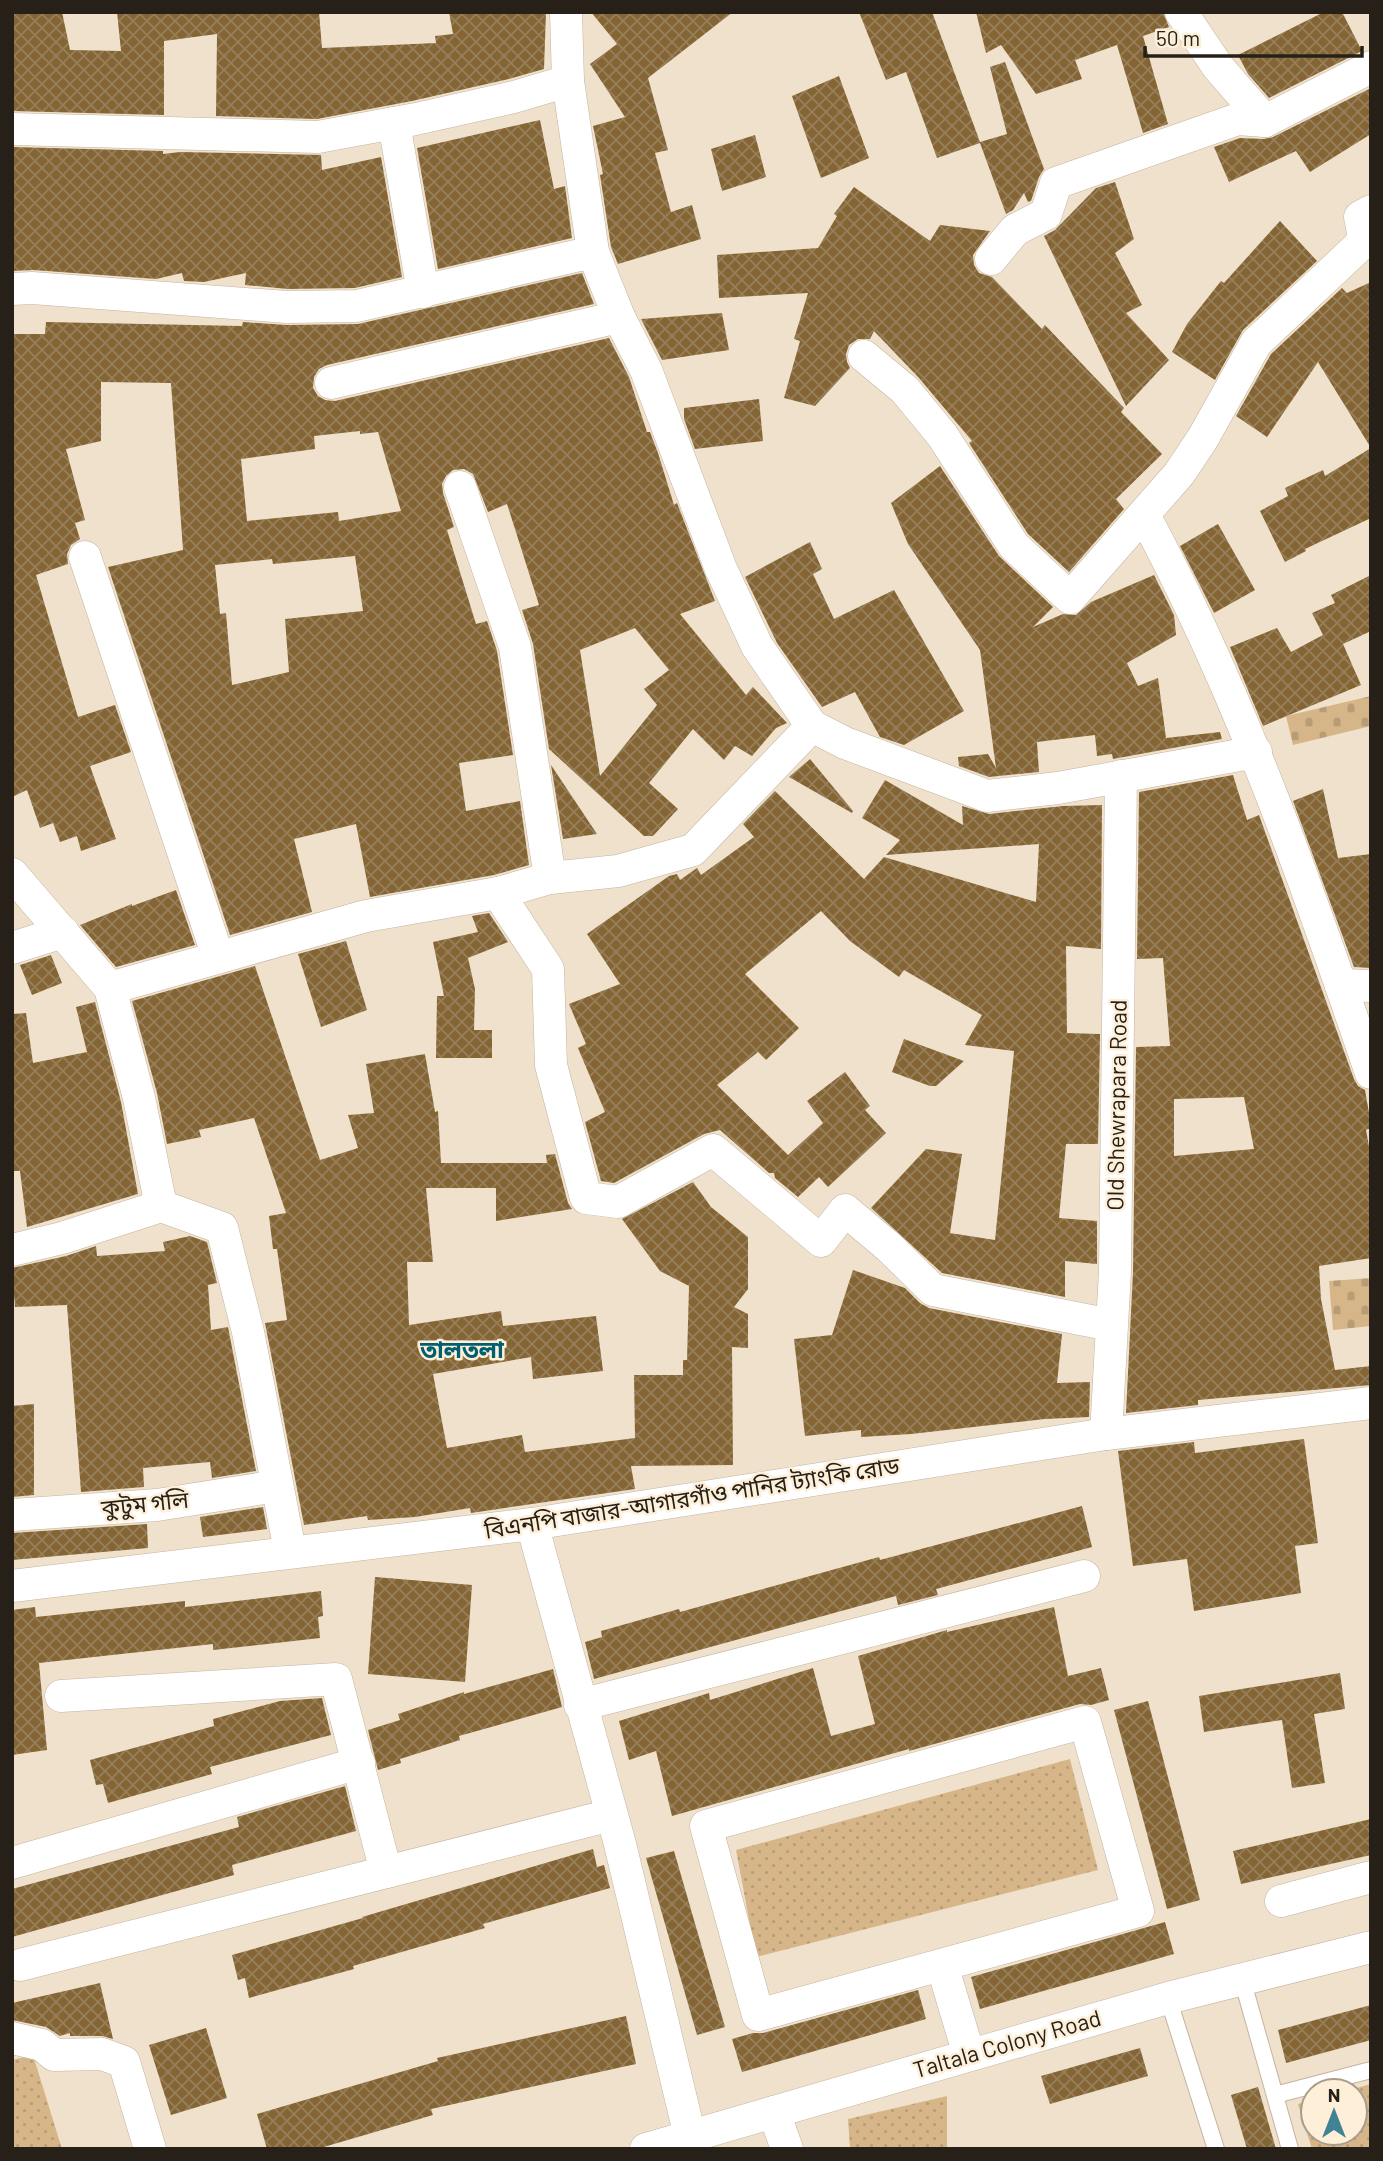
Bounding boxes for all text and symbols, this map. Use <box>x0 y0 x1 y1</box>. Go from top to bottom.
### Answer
scale bar <box>1145 14 1362 58</box>
text: 50 m <box>1156 25 1200 50</box>
street label: Old Shewrapara Road <box>1100 999 1132 1211</box>
district label: তালতলা <box>419 1334 505 1363</box>
street label: বিএনপি বাজার-আগারগাঁও পানির ট্যাংকি রোড <box>481 1450 902 1544</box>
street label: কুটুম গলি <box>99 1484 191 1523</box>
street label: Taltala Colony Road <box>910 2003 1104 2083</box>
north arrow <box>1299 2077 1369 2147</box>
text: N <box>1328 2083 1340 2106</box>

